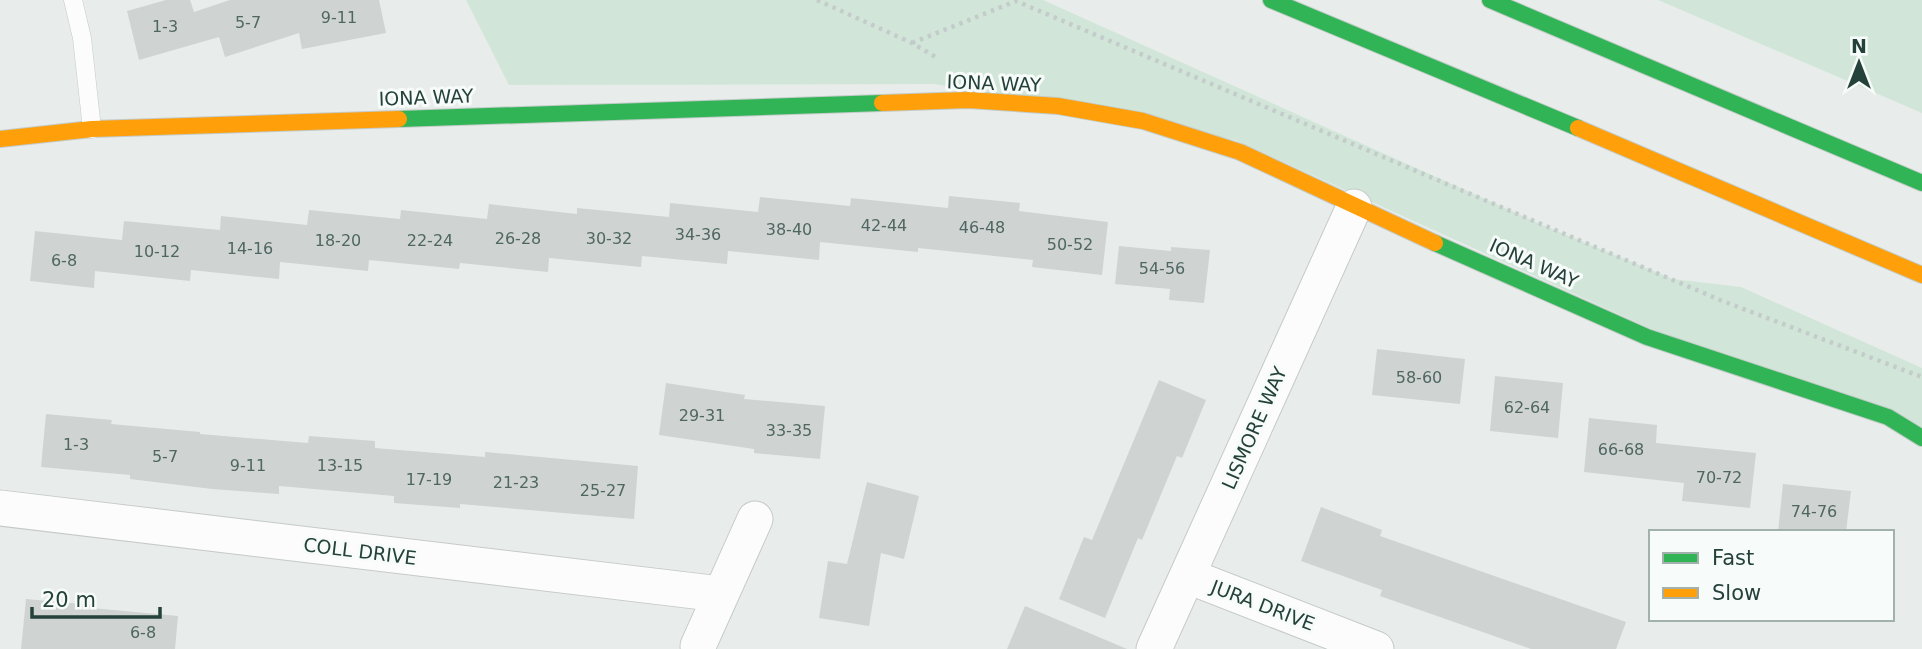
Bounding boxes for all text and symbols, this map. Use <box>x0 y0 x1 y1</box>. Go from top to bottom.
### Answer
house number: 9-11 <box>321 8 357 27</box>
house number: 5-7 <box>235 13 261 32</box>
house number: 1-3 <box>152 17 178 36</box>
north arrow <box>1824 28 1894 98</box>
text: N <box>1851 35 1867 57</box>
street label: IONA WAY <box>946 70 1042 96</box>
street label: IONA WAY <box>378 84 474 110</box>
house number: 42-44 <box>861 216 907 235</box>
house number: 46-48 <box>959 218 1005 237</box>
house number: 38-40 <box>766 220 812 239</box>
house number: 34-36 <box>675 225 721 244</box>
house number: 26-28 <box>495 229 541 248</box>
house number: 30-32 <box>586 229 632 248</box>
house number: 18-20 <box>315 231 361 250</box>
house number: 22-24 <box>407 231 453 250</box>
street label: IONA WAY <box>1486 234 1582 292</box>
house number: 50-52 <box>1047 235 1093 254</box>
house number: 14-16 <box>227 239 273 258</box>
house number: 10-12 <box>134 242 180 261</box>
house number: 6-8 <box>51 251 77 270</box>
house number: 54-56 <box>1139 259 1185 278</box>
street label: LISMORE WAY <box>1217 363 1291 493</box>
house number: 58-60 <box>1396 368 1442 387</box>
house number: 62-64 <box>1504 398 1550 417</box>
house number: 29-31 <box>679 406 725 425</box>
house number: 33-35 <box>766 421 812 440</box>
house number: 1-3 <box>63 435 89 454</box>
house number: 66-68 <box>1598 440 1644 459</box>
house number: 5-7 <box>152 447 178 466</box>
house number: 9-11 <box>230 456 266 475</box>
house number: 13-15 <box>317 456 363 475</box>
house number: 70-72 <box>1696 468 1742 487</box>
house number: 17-19 <box>406 470 452 489</box>
house number: 21-23 <box>493 473 539 492</box>
house number: 25-27 <box>580 481 626 500</box>
house number: 74-76 <box>1791 502 1837 521</box>
legend <box>1649 530 1894 621</box>
street label: COLL DRIVE <box>302 533 418 569</box>
text: Fast <box>1712 546 1754 570</box>
street label: JURA DRIVE <box>1207 575 1318 635</box>
scale bar <box>32 576 159 620</box>
text: Slow <box>1712 581 1761 605</box>
text: 20 m <box>42 588 96 612</box>
house number: 6-8 <box>130 623 156 642</box>

